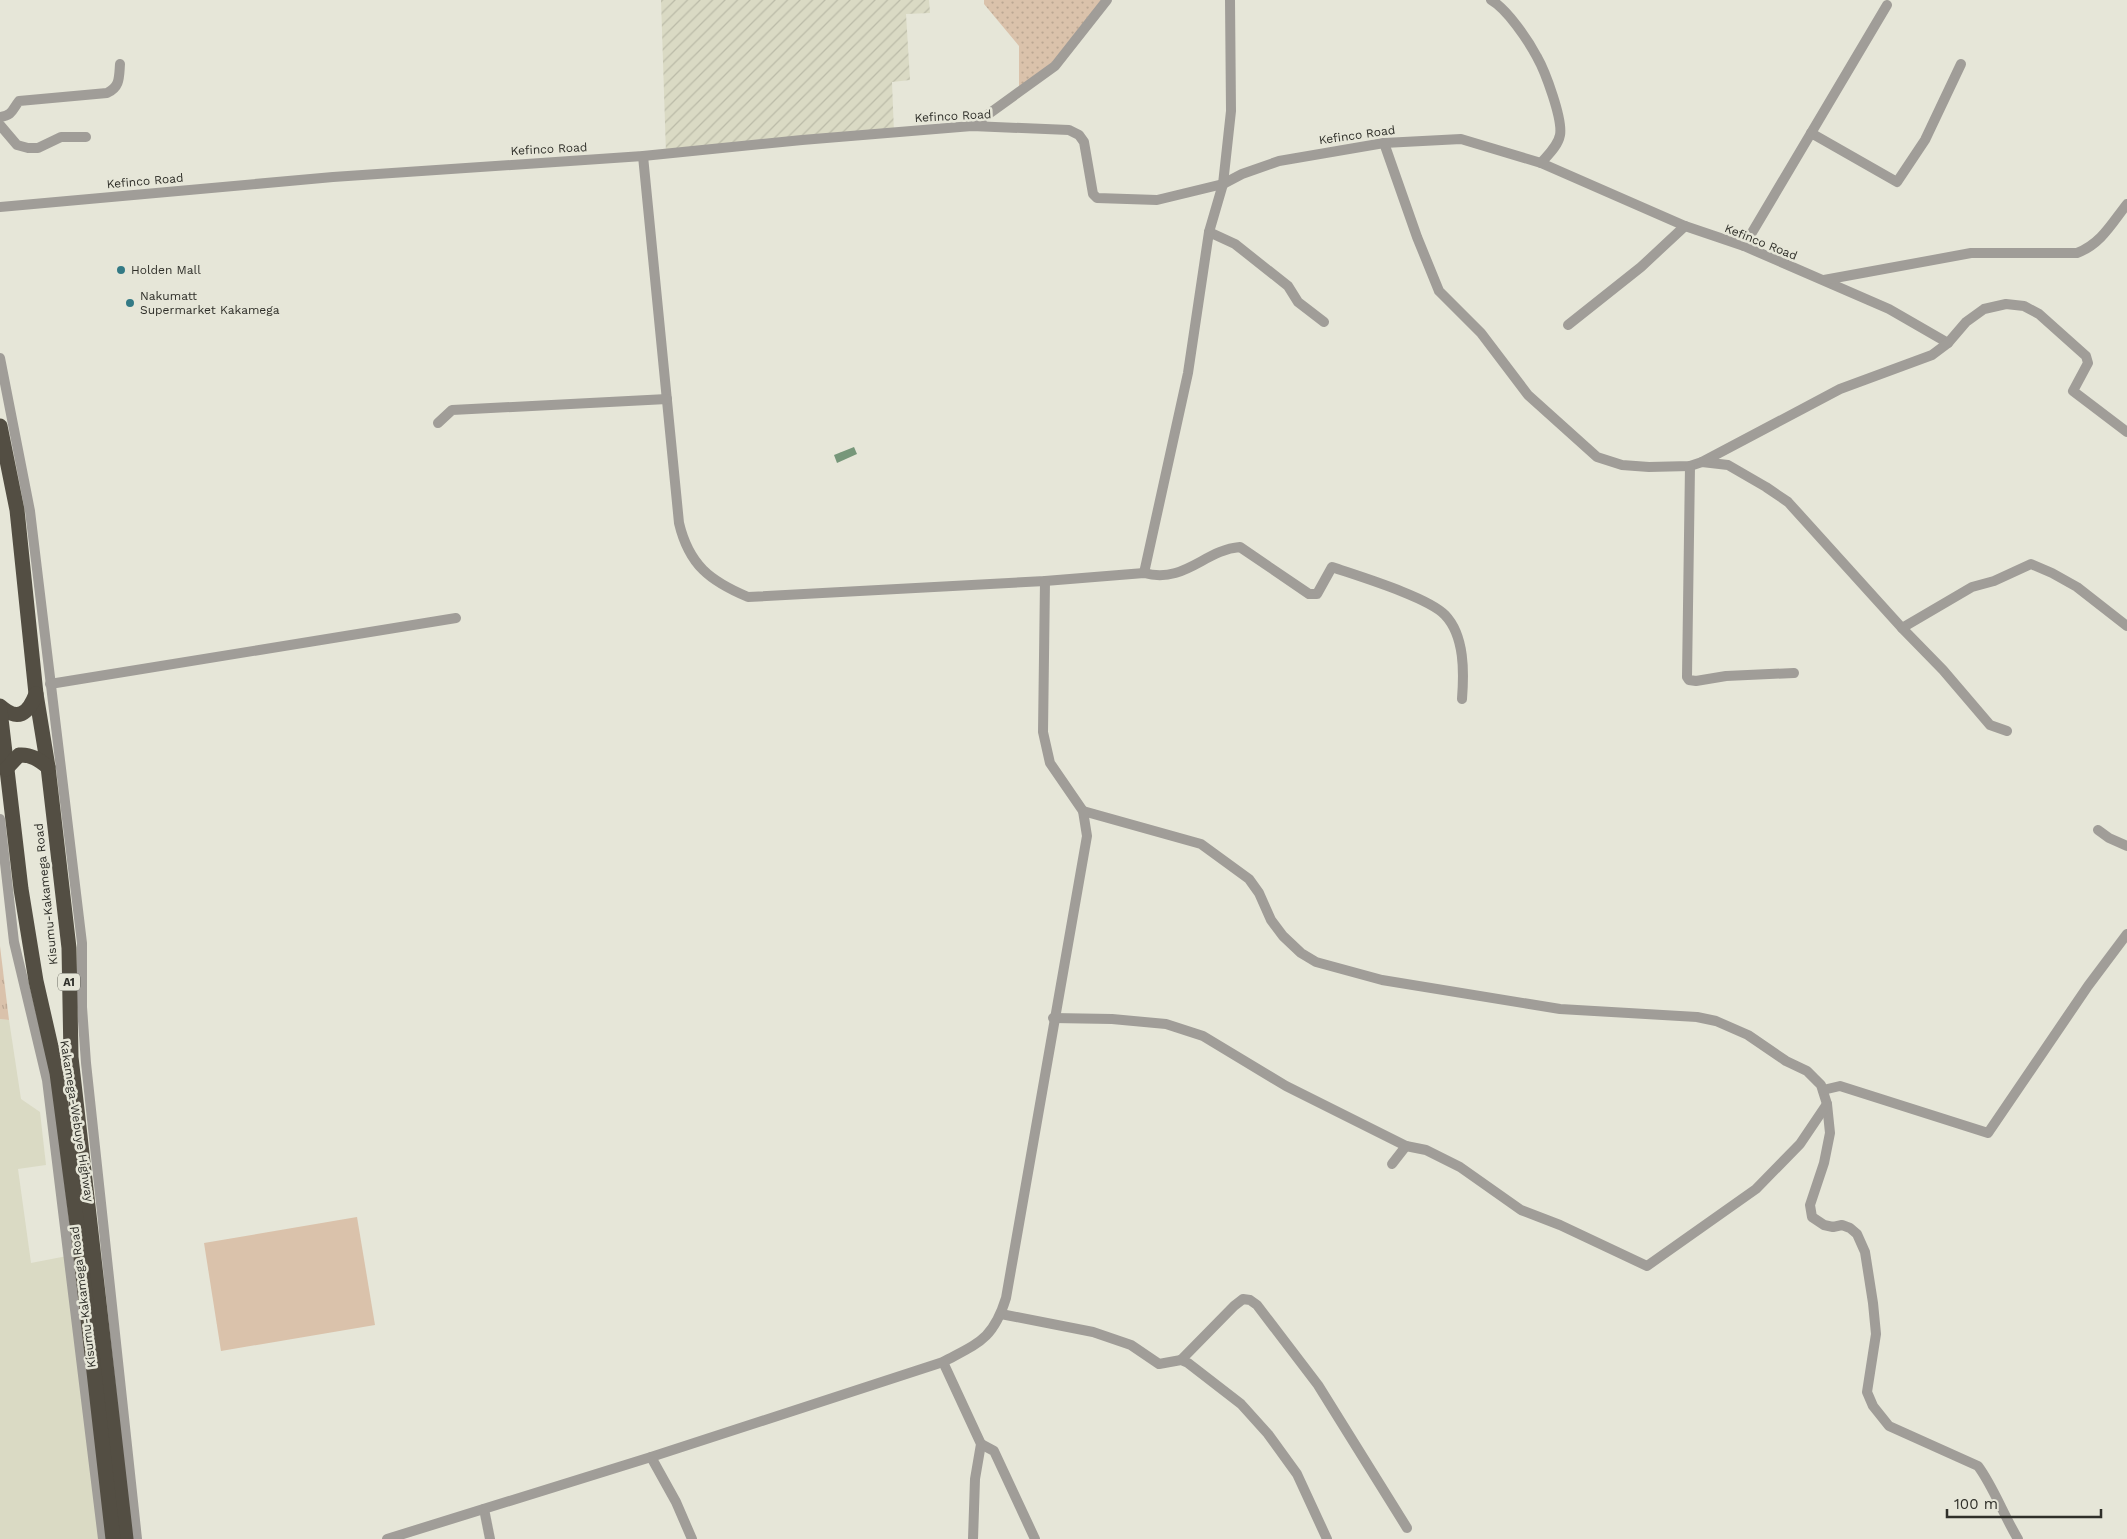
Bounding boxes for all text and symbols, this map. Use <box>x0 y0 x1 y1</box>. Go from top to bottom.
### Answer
street label: Kefinco Road <box>914 107 992 125</box>
street label: Kefinco Road <box>1318 123 1396 147</box>
street label: Kefinco Road <box>510 140 588 158</box>
street label: Kefinco Road <box>106 171 184 191</box>
street label: Kefinco Road <box>1723 221 1799 263</box>
place label: Holden Mall <box>131 263 201 277</box>
marker: Holden Mall <box>115 264 127 276</box>
place label: Nakumatt Supermarket Kakamega <box>140 289 280 317</box>
marker: Nakumatt Supermarket Kakamega <box>124 297 136 309</box>
street label: Kisumu-Kakamega Road <box>32 822 60 966</box>
road number: A1 <box>58 974 80 990</box>
street label: Kakamega-Webuye Highway <box>57 1039 97 1204</box>
street label: Kisumu-Kakamega Road <box>67 1225 99 1369</box>
scale bar <box>1947 1486 2101 1518</box>
text: 100 m <box>1954 1495 1998 1513</box>

